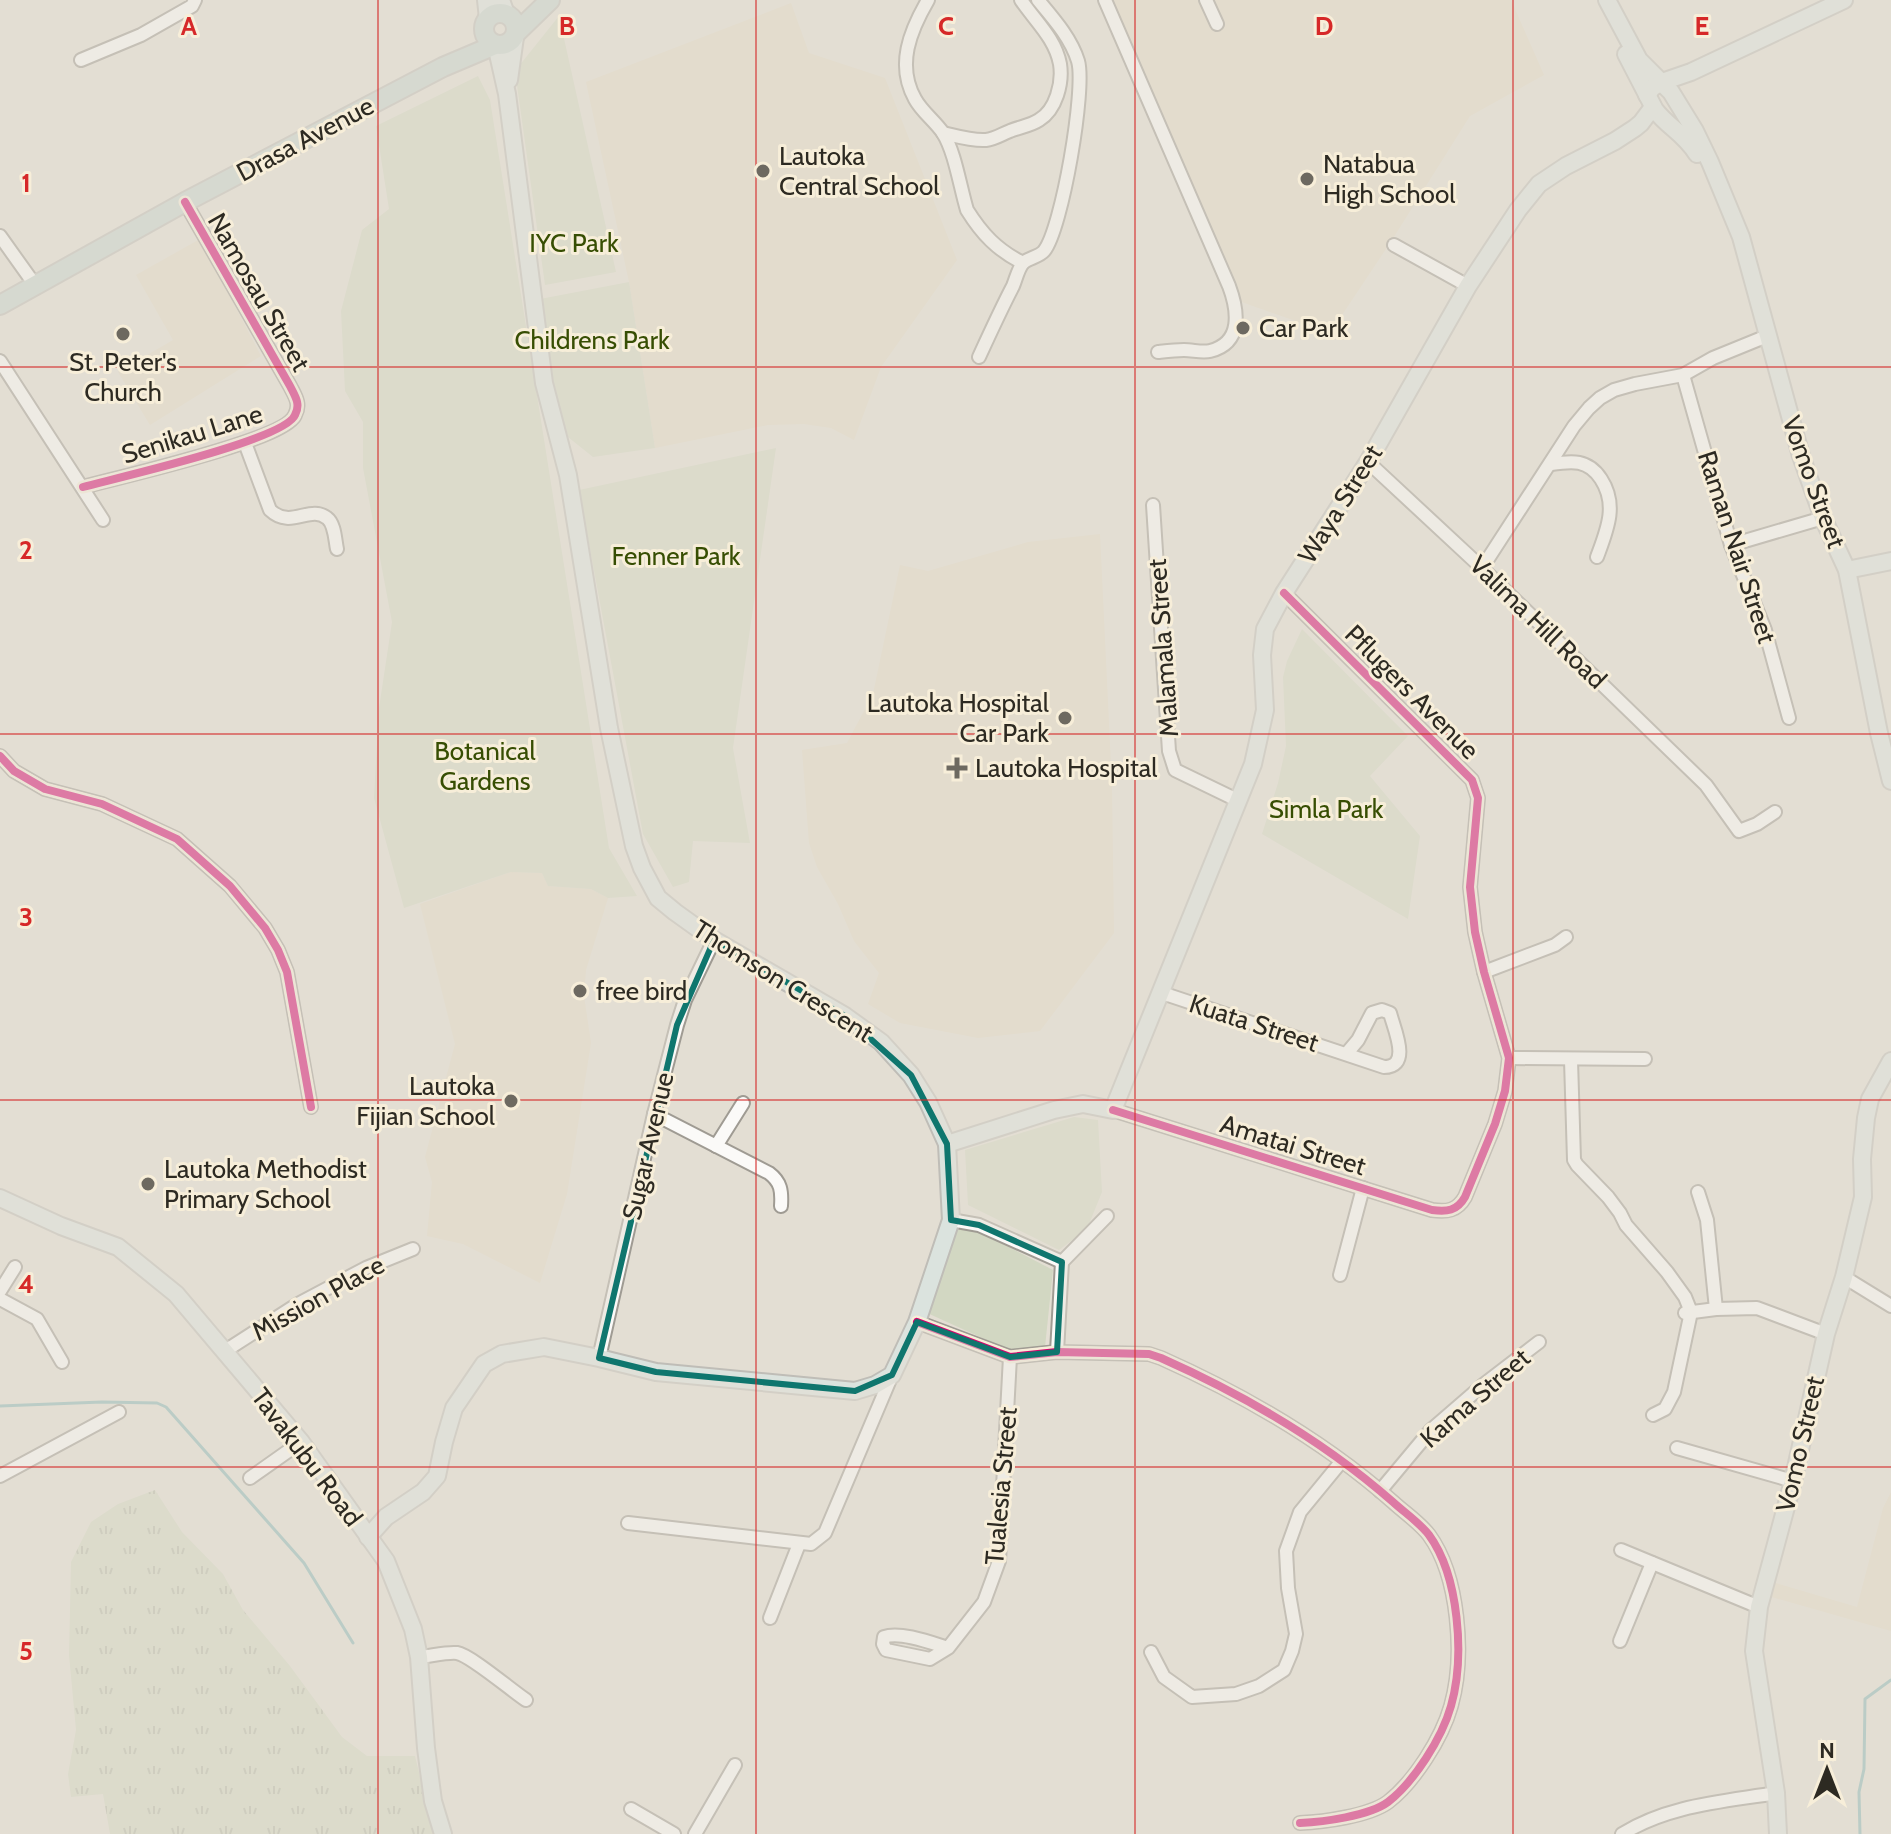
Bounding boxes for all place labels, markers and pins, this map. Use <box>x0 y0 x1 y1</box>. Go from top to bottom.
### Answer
place label: Lautoka Central School <box>779 140 939 202</box>
place label: Natabua High School <box>1323 148 1455 210</box>
marker: Lautoka Central School <box>754 162 772 180</box>
marker: Natabua High School <box>1298 170 1316 188</box>
place label: Car Park <box>1259 312 1349 344</box>
marker: Car Park <box>1234 319 1252 337</box>
marker: St. Peter's Church <box>114 325 132 343</box>
place label: St. Peter's Church <box>69 346 177 408</box>
place label: Lautoka Hospital Car Park <box>867 687 1049 749</box>
marker: Lautoka Hospital Car Park <box>1056 709 1074 727</box>
place label: Lautoka Hospital <box>975 752 1157 784</box>
marker: Lautoka Hospital <box>946 757 968 779</box>
place label: free bird <box>596 975 687 1007</box>
marker: free bird <box>571 982 589 1000</box>
place label: Lautoka Fijian School <box>356 1070 496 1132</box>
marker: Lautoka Fijian School <box>502 1092 520 1110</box>
place label: Lautoka Methodist Primary School <box>164 1153 367 1215</box>
marker: Lautoka Methodist Primary School <box>139 1175 157 1193</box>

